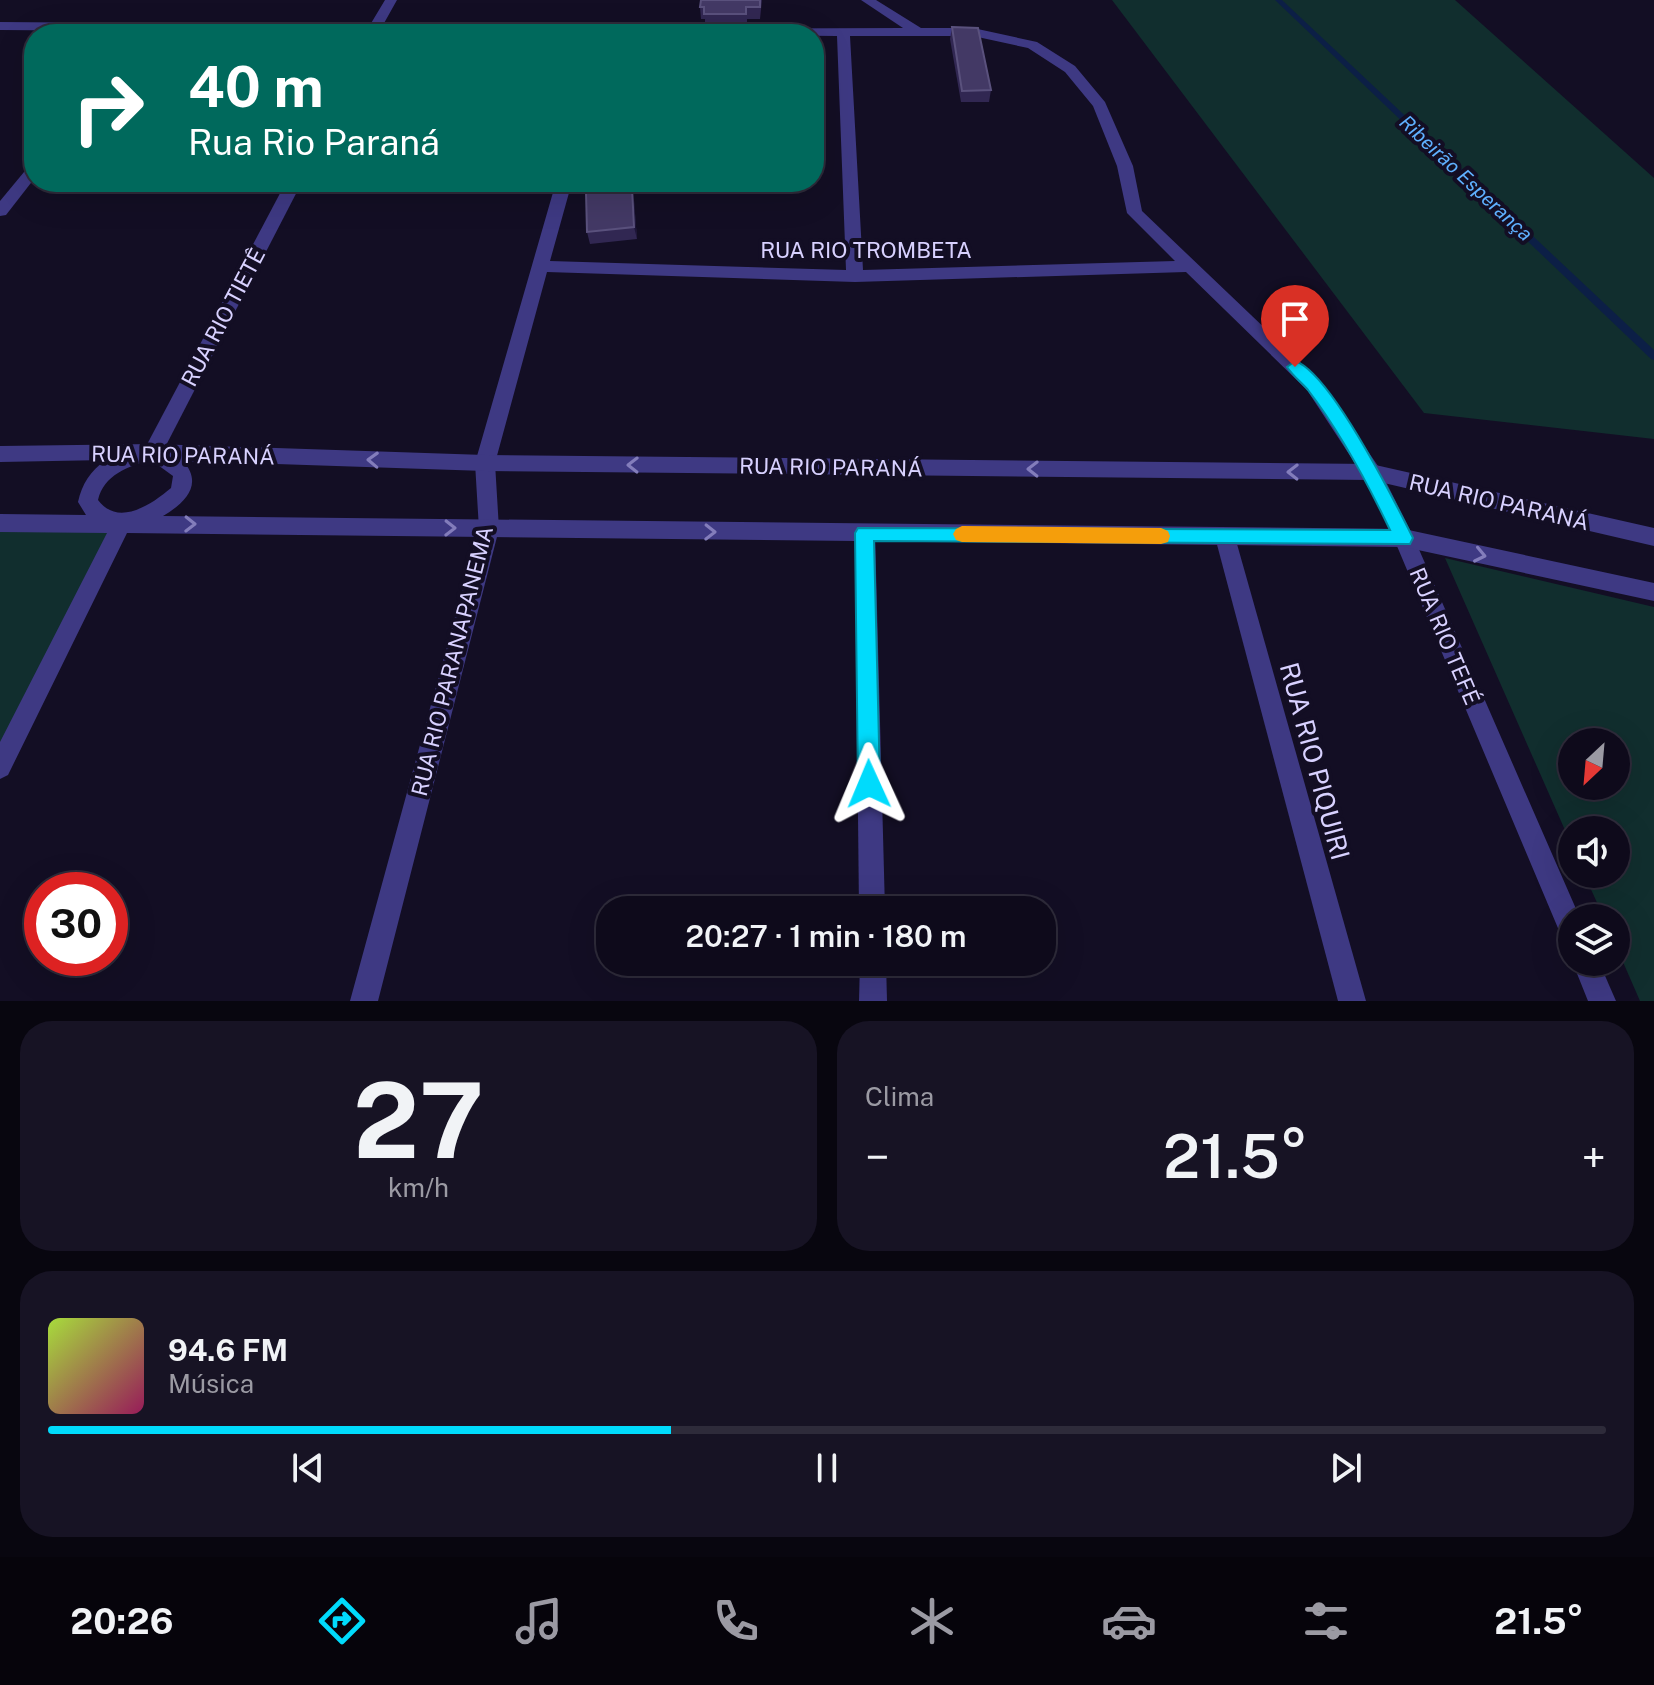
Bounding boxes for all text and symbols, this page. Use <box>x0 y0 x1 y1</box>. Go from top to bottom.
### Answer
text: 40 m <box>188 54 324 120</box>
icon: right <box>56 56 160 160</box>
water label: Ribeirão Esperança <box>1395 110 1537 246</box>
text: Rua Rio Paraná <box>188 121 440 163</box>
street label: RUA RIO TROMBETA <box>760 237 972 263</box>
street label: RUA RIO TIETÊ <box>176 243 270 391</box>
pin <box>1261 285 1329 367</box>
icon: arrive <box>1273 297 1317 341</box>
street label: RUA RIO PARANÁ <box>91 440 275 470</box>
one-way arrow <box>366 451 379 468</box>
street label: RUA RIO PARANÁ <box>739 452 923 482</box>
one-way arrow <box>626 456 639 474</box>
one-way arrow <box>1026 460 1039 478</box>
one-way arrow <box>1286 463 1299 481</box>
street label: RUA RIO PARANÁ <box>1407 469 1591 535</box>
one-way arrow <box>184 515 197 533</box>
one-way arrow <box>444 519 457 537</box>
street label: RUA RIO PARANAPANEMA <box>406 523 498 799</box>
one-way arrow <box>704 523 717 540</box>
one-way arrow <box>1473 546 1486 563</box>
street label: RUA RIO TEFÉ <box>1404 564 1486 708</box>
street label: RUA RIO PIQUIRI <box>1274 659 1356 863</box>
north arrow <box>1558 728 1630 800</box>
map controls <box>1558 728 1630 976</box>
position arrow <box>827 742 911 826</box>
button: sound <box>1558 816 1630 888</box>
speed limit sign: 30 <box>24 872 128 976</box>
button: layers <box>1558 904 1630 976</box>
text: 20:27 · 1 min · 180 m <box>686 918 966 954</box>
text: 27 <box>353 1059 484 1181</box>
text: Clima <box>865 1081 934 1112</box>
text: 21.5° <box>1163 1121 1308 1192</box>
text: − <box>865 1131 889 1183</box>
text: + <box>1582 1131 1606 1183</box>
text: km/h <box>388 1172 449 1203</box>
text: 94.6 FM <box>168 1332 288 1368</box>
text: Música <box>168 1368 254 1399</box>
icon: previous <box>286 1446 330 1490</box>
icon: pause <box>805 1446 849 1490</box>
icon: next <box>1324 1446 1368 1490</box>
icon: directions <box>314 1593 370 1649</box>
icon: music <box>511 1593 567 1649</box>
icon: phone <box>708 1593 764 1649</box>
icon: climate <box>904 1593 960 1649</box>
icon: car <box>1101 1593 1157 1649</box>
icon: filters <box>1298 1593 1354 1649</box>
text: 20:26 <box>70 1600 173 1642</box>
text: 21.5° <box>1494 1600 1584 1642</box>

